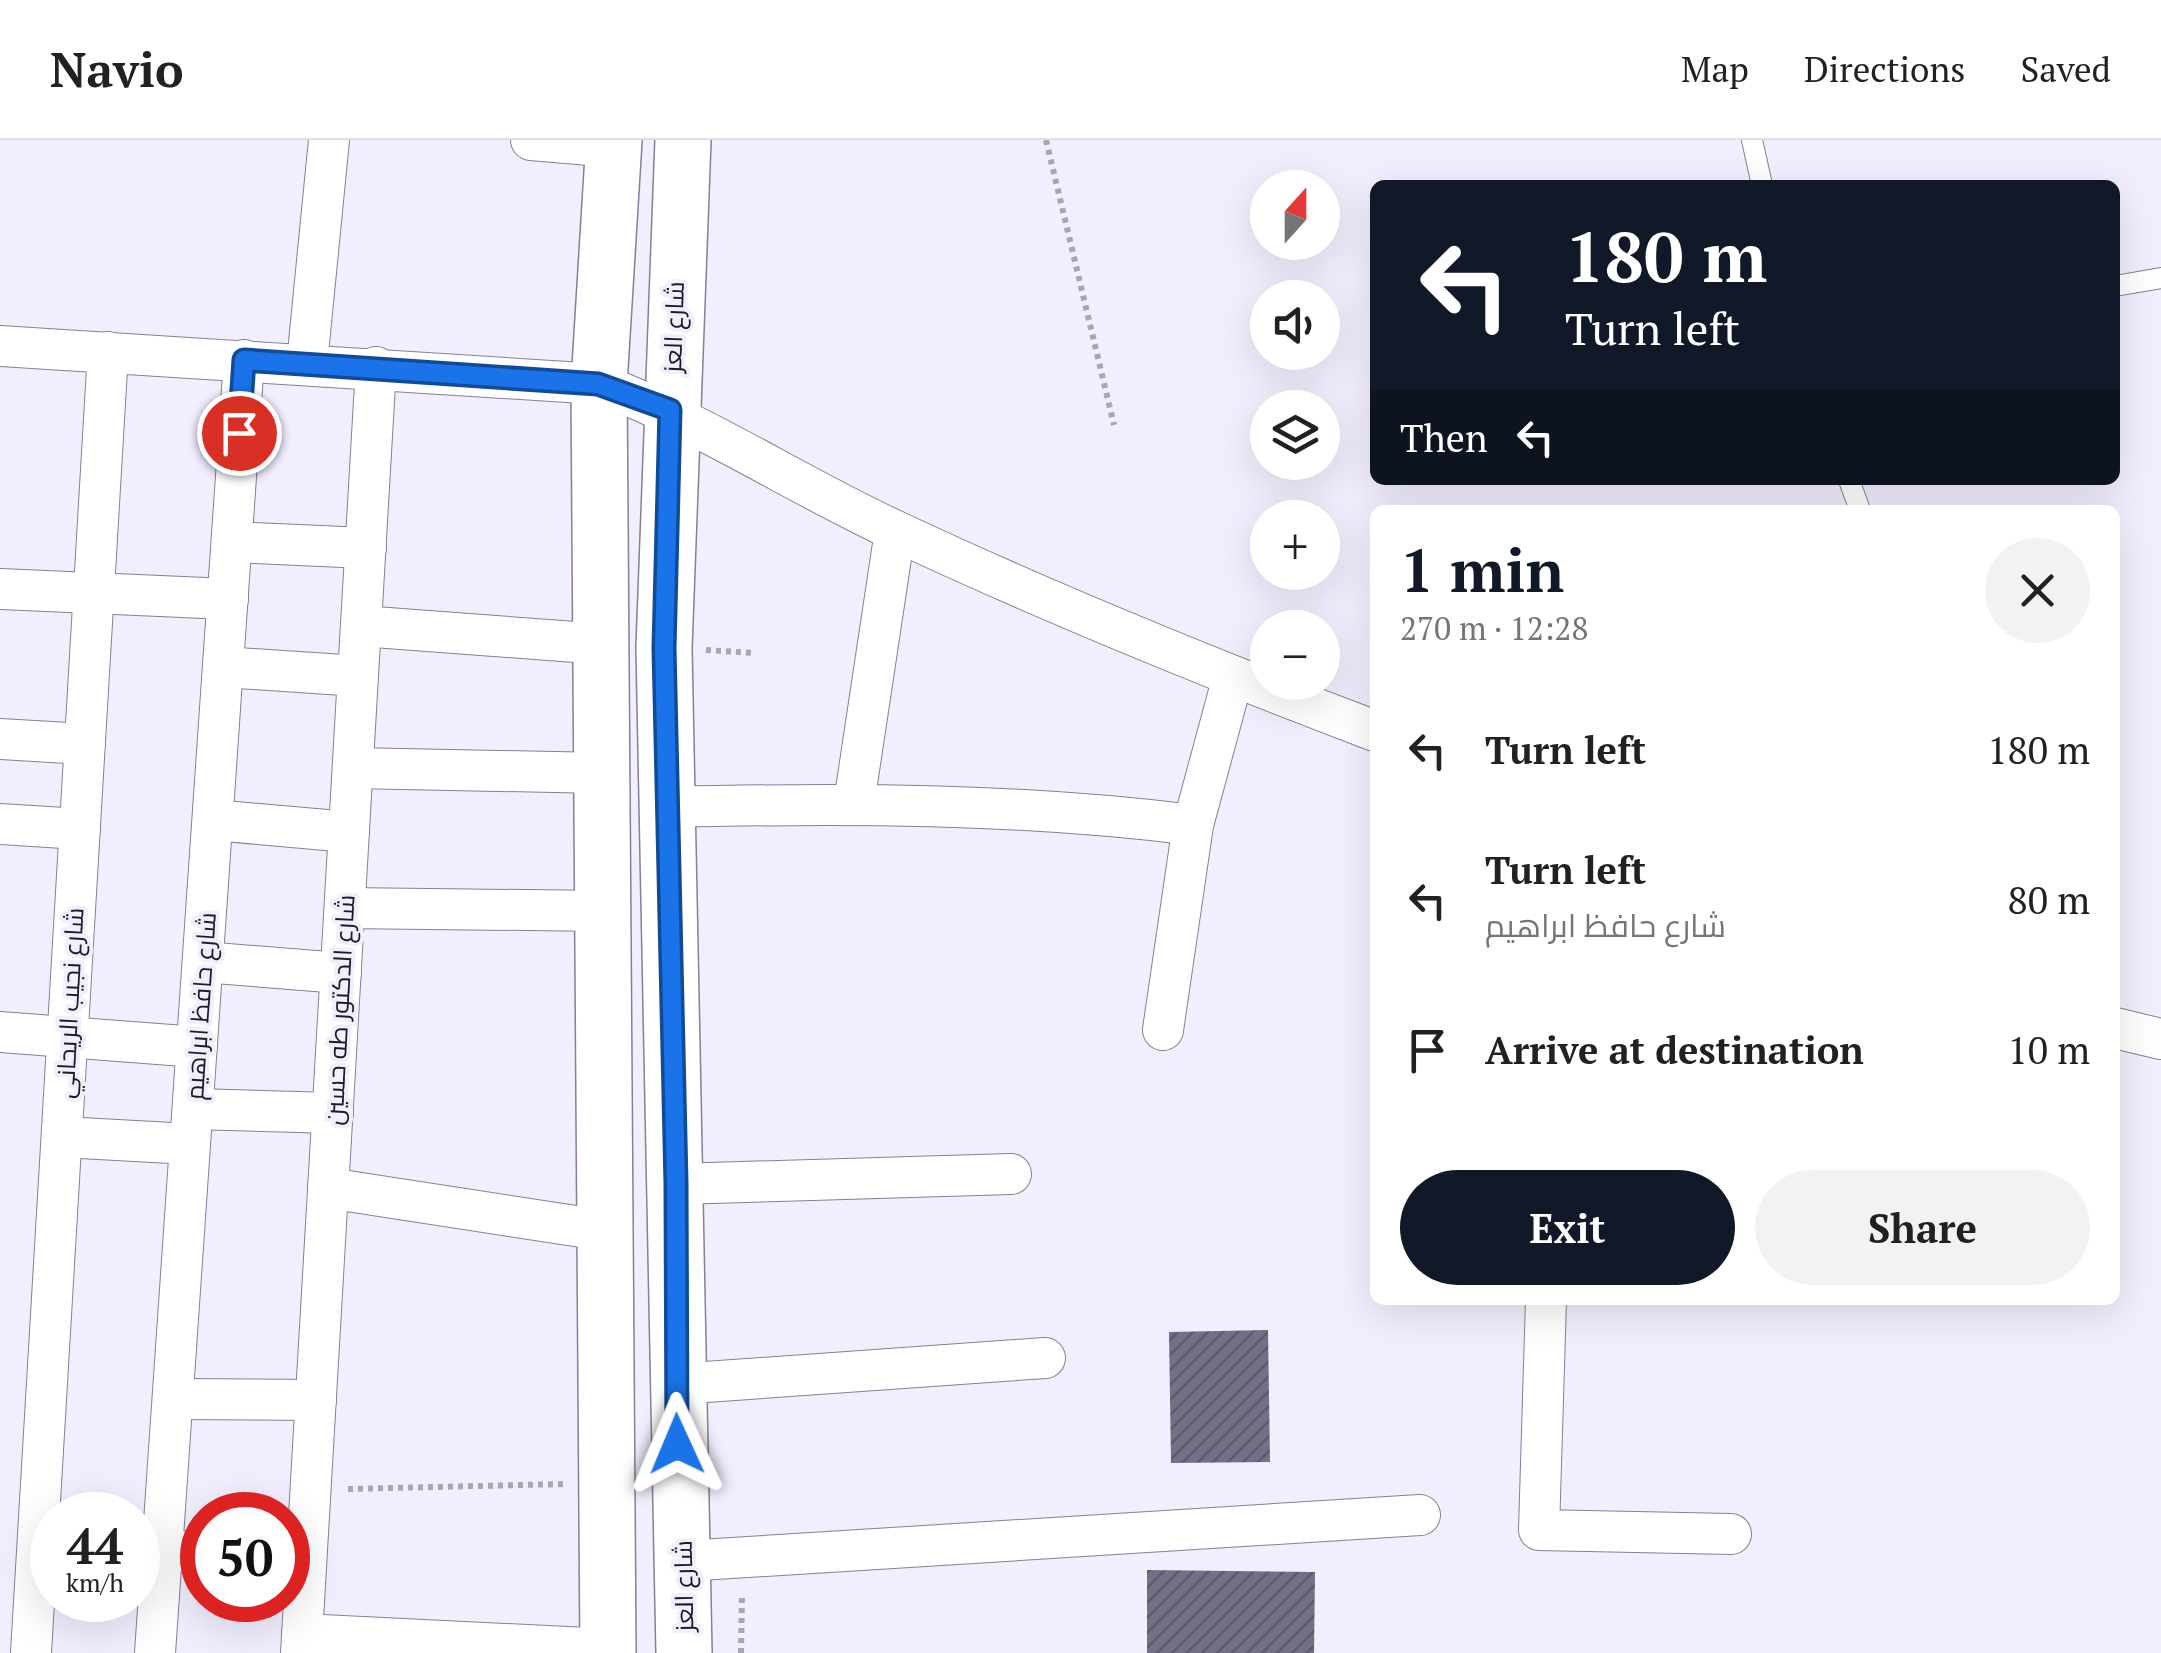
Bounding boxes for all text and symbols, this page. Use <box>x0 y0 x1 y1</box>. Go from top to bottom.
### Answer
text: Navio <box>50 37 183 101</box>
text: Map <box>1681 46 1749 92</box>
text: Directions <box>1804 46 1965 92</box>
text: Saved <box>2020 46 2111 92</box>
north arrow <box>1250 170 1340 260</box>
map controls <box>1250 170 1340 700</box>
text: 180 m <box>1565 209 1767 302</box>
icon: left <box>1400 220 1530 350</box>
button: sound <box>1250 280 1340 370</box>
street label: شارع العز <box>655 281 692 375</box>
text: Turn left <box>1565 298 1740 358</box>
button: layers <box>1250 390 1340 480</box>
pin <box>197 391 282 476</box>
icon: arrive <box>212 406 267 461</box>
icon: left <box>1508 410 1563 465</box>
text: Then <box>1400 413 1488 463</box>
button: + <box>1250 500 1340 590</box>
text: 1 min <box>1400 530 1564 609</box>
button: close <box>1985 538 2090 643</box>
text: 270 m · 12:28 <box>1400 607 1588 649</box>
button: − <box>1250 610 1340 700</box>
icon: left <box>1400 723 1455 778</box>
text: Turn left <box>1485 725 1646 775</box>
text: 180 m <box>1987 725 2090 775</box>
text: Turn left <box>1485 845 1646 895</box>
icon: left <box>1400 873 1455 928</box>
text: 80 m <box>2007 875 2090 925</box>
street label: شارع الدكتور طه حسين <box>316 894 363 1126</box>
text: شارع حافظ ابراهيم <box>1485 904 1726 946</box>
street label: شارع نجيب الريحاني <box>48 907 94 1099</box>
street label: شارع حافظ ابراهيم <box>177 911 225 1101</box>
icon: arrive <box>1400 1023 1455 1078</box>
text: Arrive at destination <box>1485 1025 1864 1075</box>
text: 10 m <box>2007 1025 2090 1075</box>
button: Exit <box>1400 1170 1735 1285</box>
button: Share <box>1755 1170 2090 1285</box>
position arrow <box>625 1392 729 1496</box>
speed limit sign: 50 <box>180 1492 310 1622</box>
text: 44 <box>67 1512 123 1578</box>
street label: شارع العز <box>666 1540 701 1634</box>
text: km/h <box>66 1566 124 1599</box>

